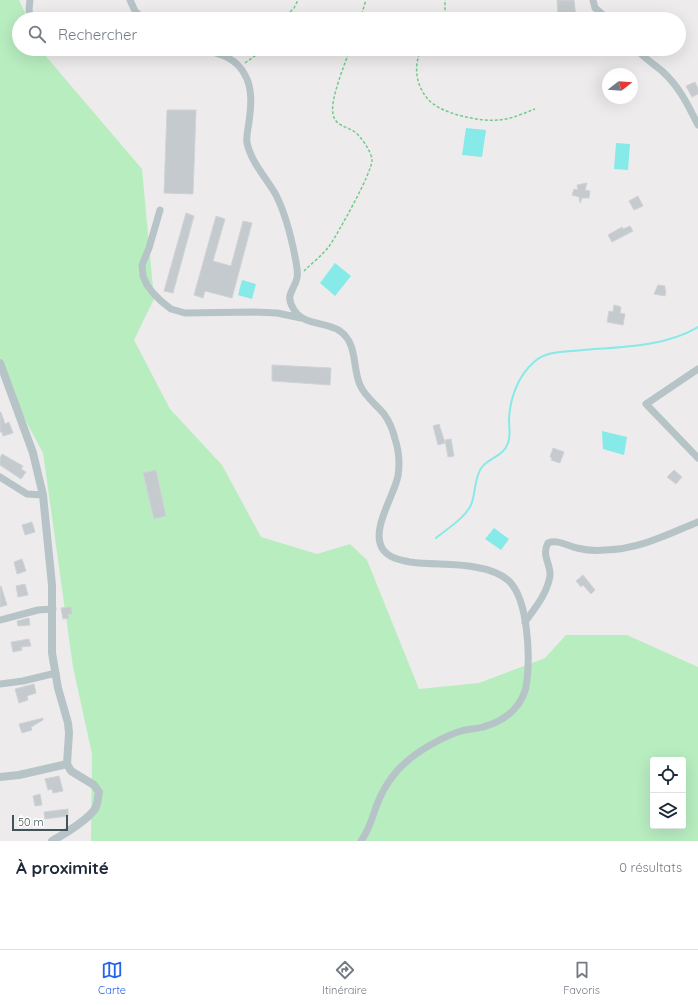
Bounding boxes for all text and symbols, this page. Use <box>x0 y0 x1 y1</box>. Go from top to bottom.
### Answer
search box <box>12 12 686 56</box>
icon: search <box>26 23 48 45</box>
text: Rechercher <box>58 25 137 44</box>
north arrow <box>602 68 638 104</box>
map controls <box>650 757 686 829</box>
button: locate <box>650 757 686 793</box>
button: layers <box>650 793 686 829</box>
scale bar <box>12 813 68 832</box>
text: 50 m <box>18 815 44 829</box>
text: À proximité <box>16 857 109 878</box>
text: 0 résultats <box>619 859 682 875</box>
tab: Carte <box>98 959 126 997</box>
tab: Itinéraire <box>322 959 367 997</box>
tab: Favoris <box>563 959 600 997</box>

